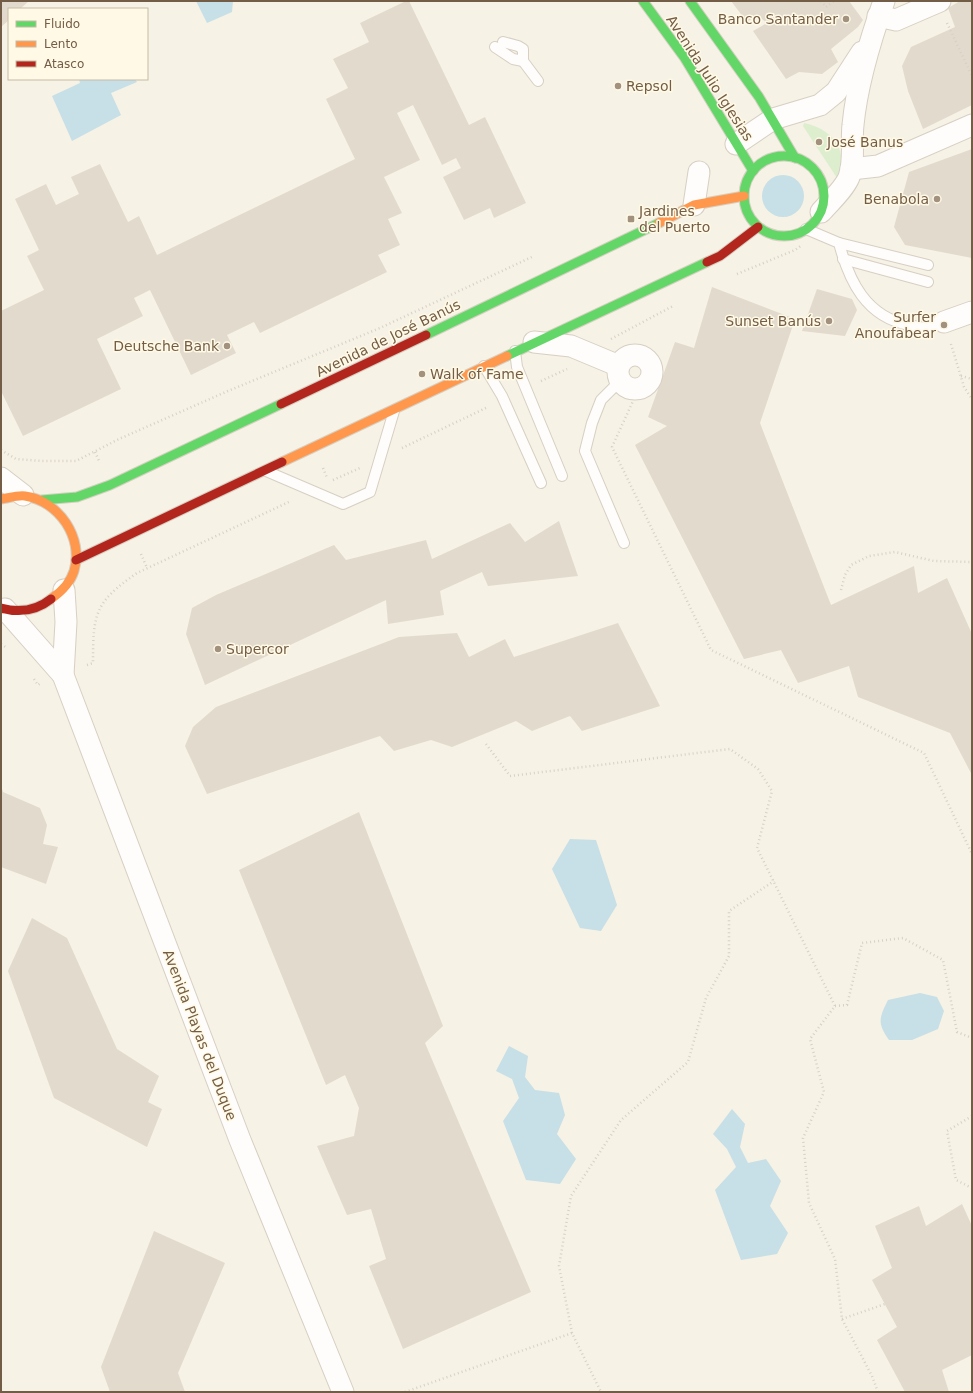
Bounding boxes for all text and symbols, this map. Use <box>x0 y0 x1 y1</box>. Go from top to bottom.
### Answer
legend <box>8 8 148 80</box>
place label: Banco Santander <box>718 11 838 27</box>
street label: Avenida Julio Iglesias <box>663 12 757 144</box>
marker: Banco Santander <box>841 14 851 24</box>
text: Fluido <box>44 17 80 31</box>
text: Lento <box>44 37 78 51</box>
text: Atasco <box>44 57 84 71</box>
place label: Repsol <box>626 78 672 94</box>
marker: Repsol <box>613 81 623 91</box>
place label: José Banus <box>826 134 903 150</box>
marker: José Banus <box>814 137 824 147</box>
place label: Benabola <box>863 191 929 207</box>
marker: Benabola <box>932 194 942 204</box>
place label: Jardines del Puerto <box>638 203 710 235</box>
marker: Jardines del Puerto <box>626 214 636 224</box>
street label: Avenida de José Banús <box>313 296 463 380</box>
place label: Surfer Anoufabear <box>855 309 936 341</box>
place label: Sunset Banús <box>725 313 821 329</box>
marker: Sunset Banús <box>824 316 834 326</box>
marker: Surfer Anoufabear <box>939 320 949 330</box>
place label: Deutsche Bank <box>113 338 220 354</box>
marker: Deutsche Bank <box>222 341 232 351</box>
place label: Walk of Fame <box>430 366 524 382</box>
marker: Walk of Fame <box>417 369 427 379</box>
place label: Supercor <box>226 641 289 657</box>
marker: Supercor <box>213 644 223 654</box>
street label: Avenida Playas del Duque <box>160 947 240 1123</box>

